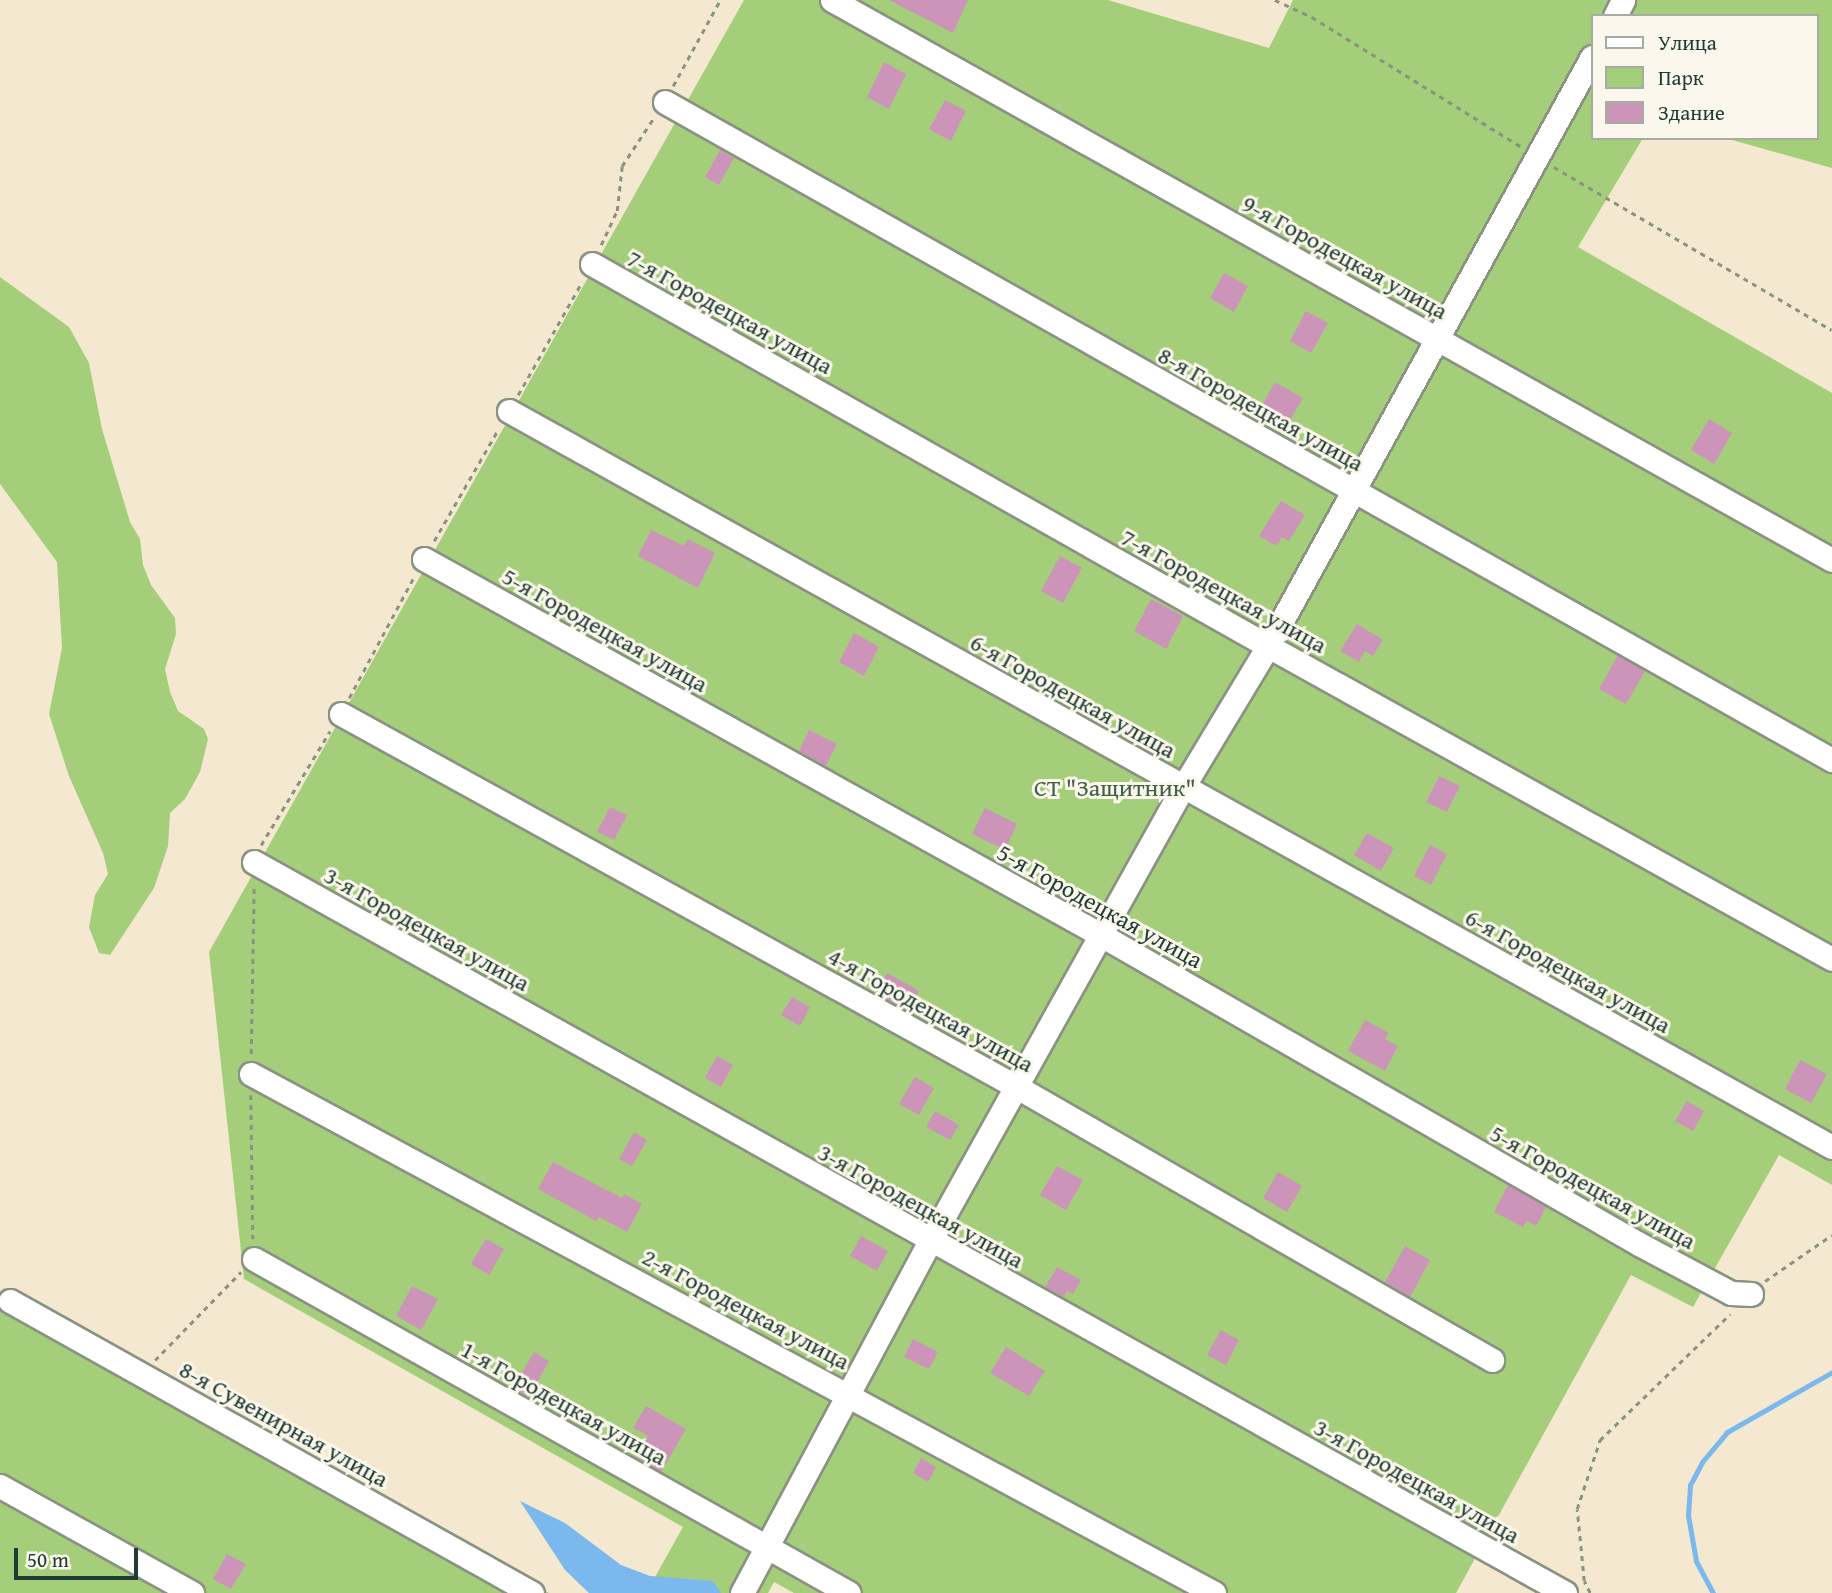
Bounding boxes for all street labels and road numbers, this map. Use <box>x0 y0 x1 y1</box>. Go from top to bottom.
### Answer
street label: 9-я Городецкая улица <box>1237 189 1453 325</box>
street label: 7-я Городецкая улица <box>622 244 838 380</box>
street label: 8-я Городецкая улица <box>1153 341 1369 477</box>
street label: 7-я Городецкая улица <box>1116 523 1332 659</box>
street label: 5-я Городецкая улица <box>497 562 713 698</box>
street label: 6-я Городецкая улица <box>965 628 1181 764</box>
street label: 5-я Городецкая улица <box>992 838 1208 974</box>
street label: 3-я Городецкая улица <box>319 861 535 997</box>
street label: 6-я Городецкая улица <box>1460 903 1676 1039</box>
street label: 4-я Городецкая улица <box>823 942 1039 1078</box>
street label: 5-я Городецкая улица <box>1485 1119 1701 1255</box>
street label: 3-я Городецкая улица <box>813 1138 1029 1274</box>
street label: 2-я Городецкая улица <box>637 1242 855 1376</box>
street label: 1-я Городецкая улица <box>456 1335 672 1471</box>
street label: 8-я Сувенирная улица <box>175 1355 393 1493</box>
street label: 3-я Городецкая улица <box>1309 1413 1525 1549</box>

